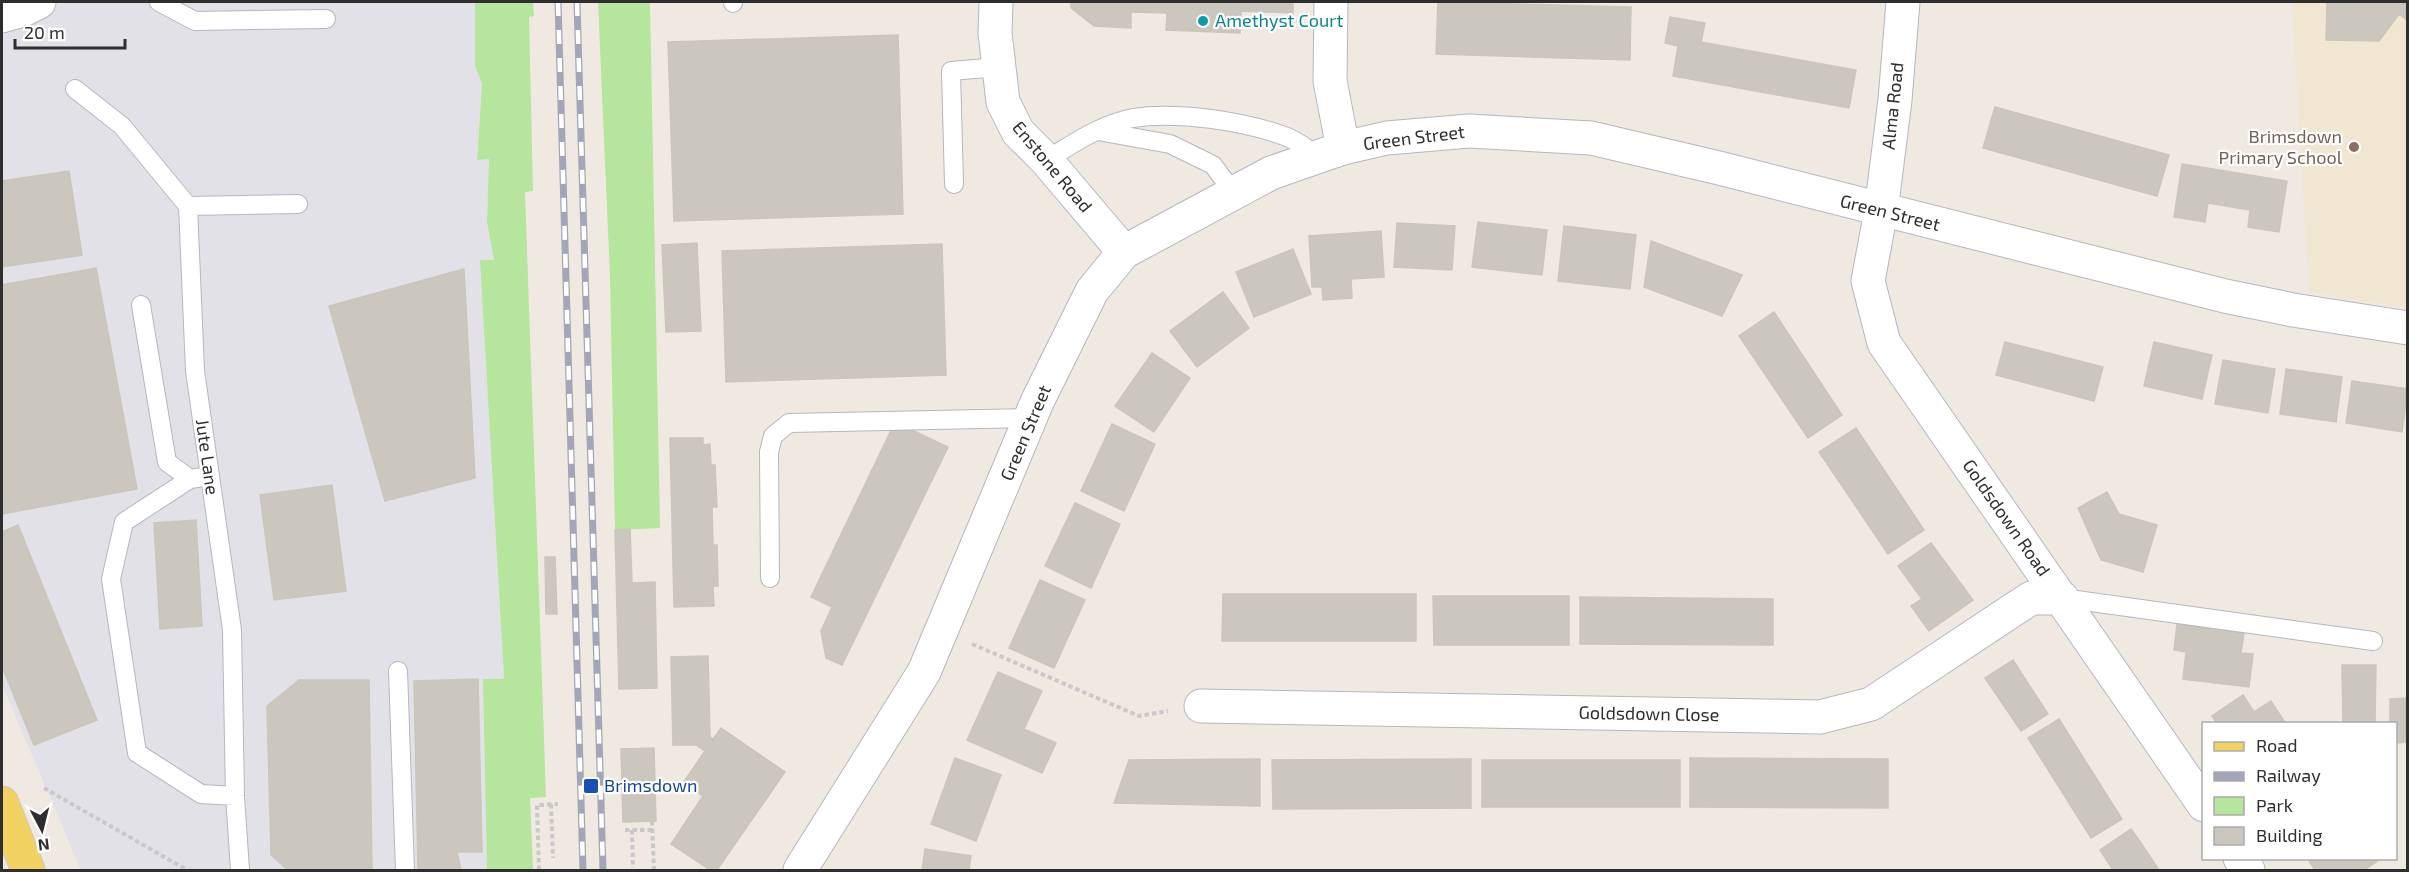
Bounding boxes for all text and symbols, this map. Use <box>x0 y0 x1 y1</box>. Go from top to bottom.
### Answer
place label: Amethyst Court <box>1215 9 1343 31</box>
scale bar <box>15 12 124 50</box>
marker: Amethyst Court <box>1196 14 1210 28</box>
text: 20 m <box>24 21 65 43</box>
street label: Alma Road <box>1876 61 1908 151</box>
street label: Enstone Road <box>1008 116 1097 216</box>
street label: Green Street <box>1362 120 1466 154</box>
place label: Brimsdown Primary School <box>2219 125 2343 168</box>
marker: Brimsdown Primary School <box>2347 140 2361 154</box>
street label: Green Street <box>1838 189 1943 235</box>
street label: Green Street <box>995 381 1055 484</box>
street label: Jute Lane <box>192 418 224 496</box>
street label: Goldsdown Road <box>1958 455 2055 580</box>
street label: Goldsdown Close <box>1578 701 1720 725</box>
legend <box>2202 722 2397 860</box>
text: Road <box>2256 734 2297 756</box>
text: Railway <box>2256 764 2321 786</box>
place label: Brimsdown <box>604 774 698 796</box>
marker: Brimsdown <box>582 777 600 795</box>
text: Park <box>2256 794 2293 816</box>
north arrow <box>12 800 72 860</box>
text: Building <box>2256 824 2323 846</box>
text: N <box>37 835 51 856</box>

